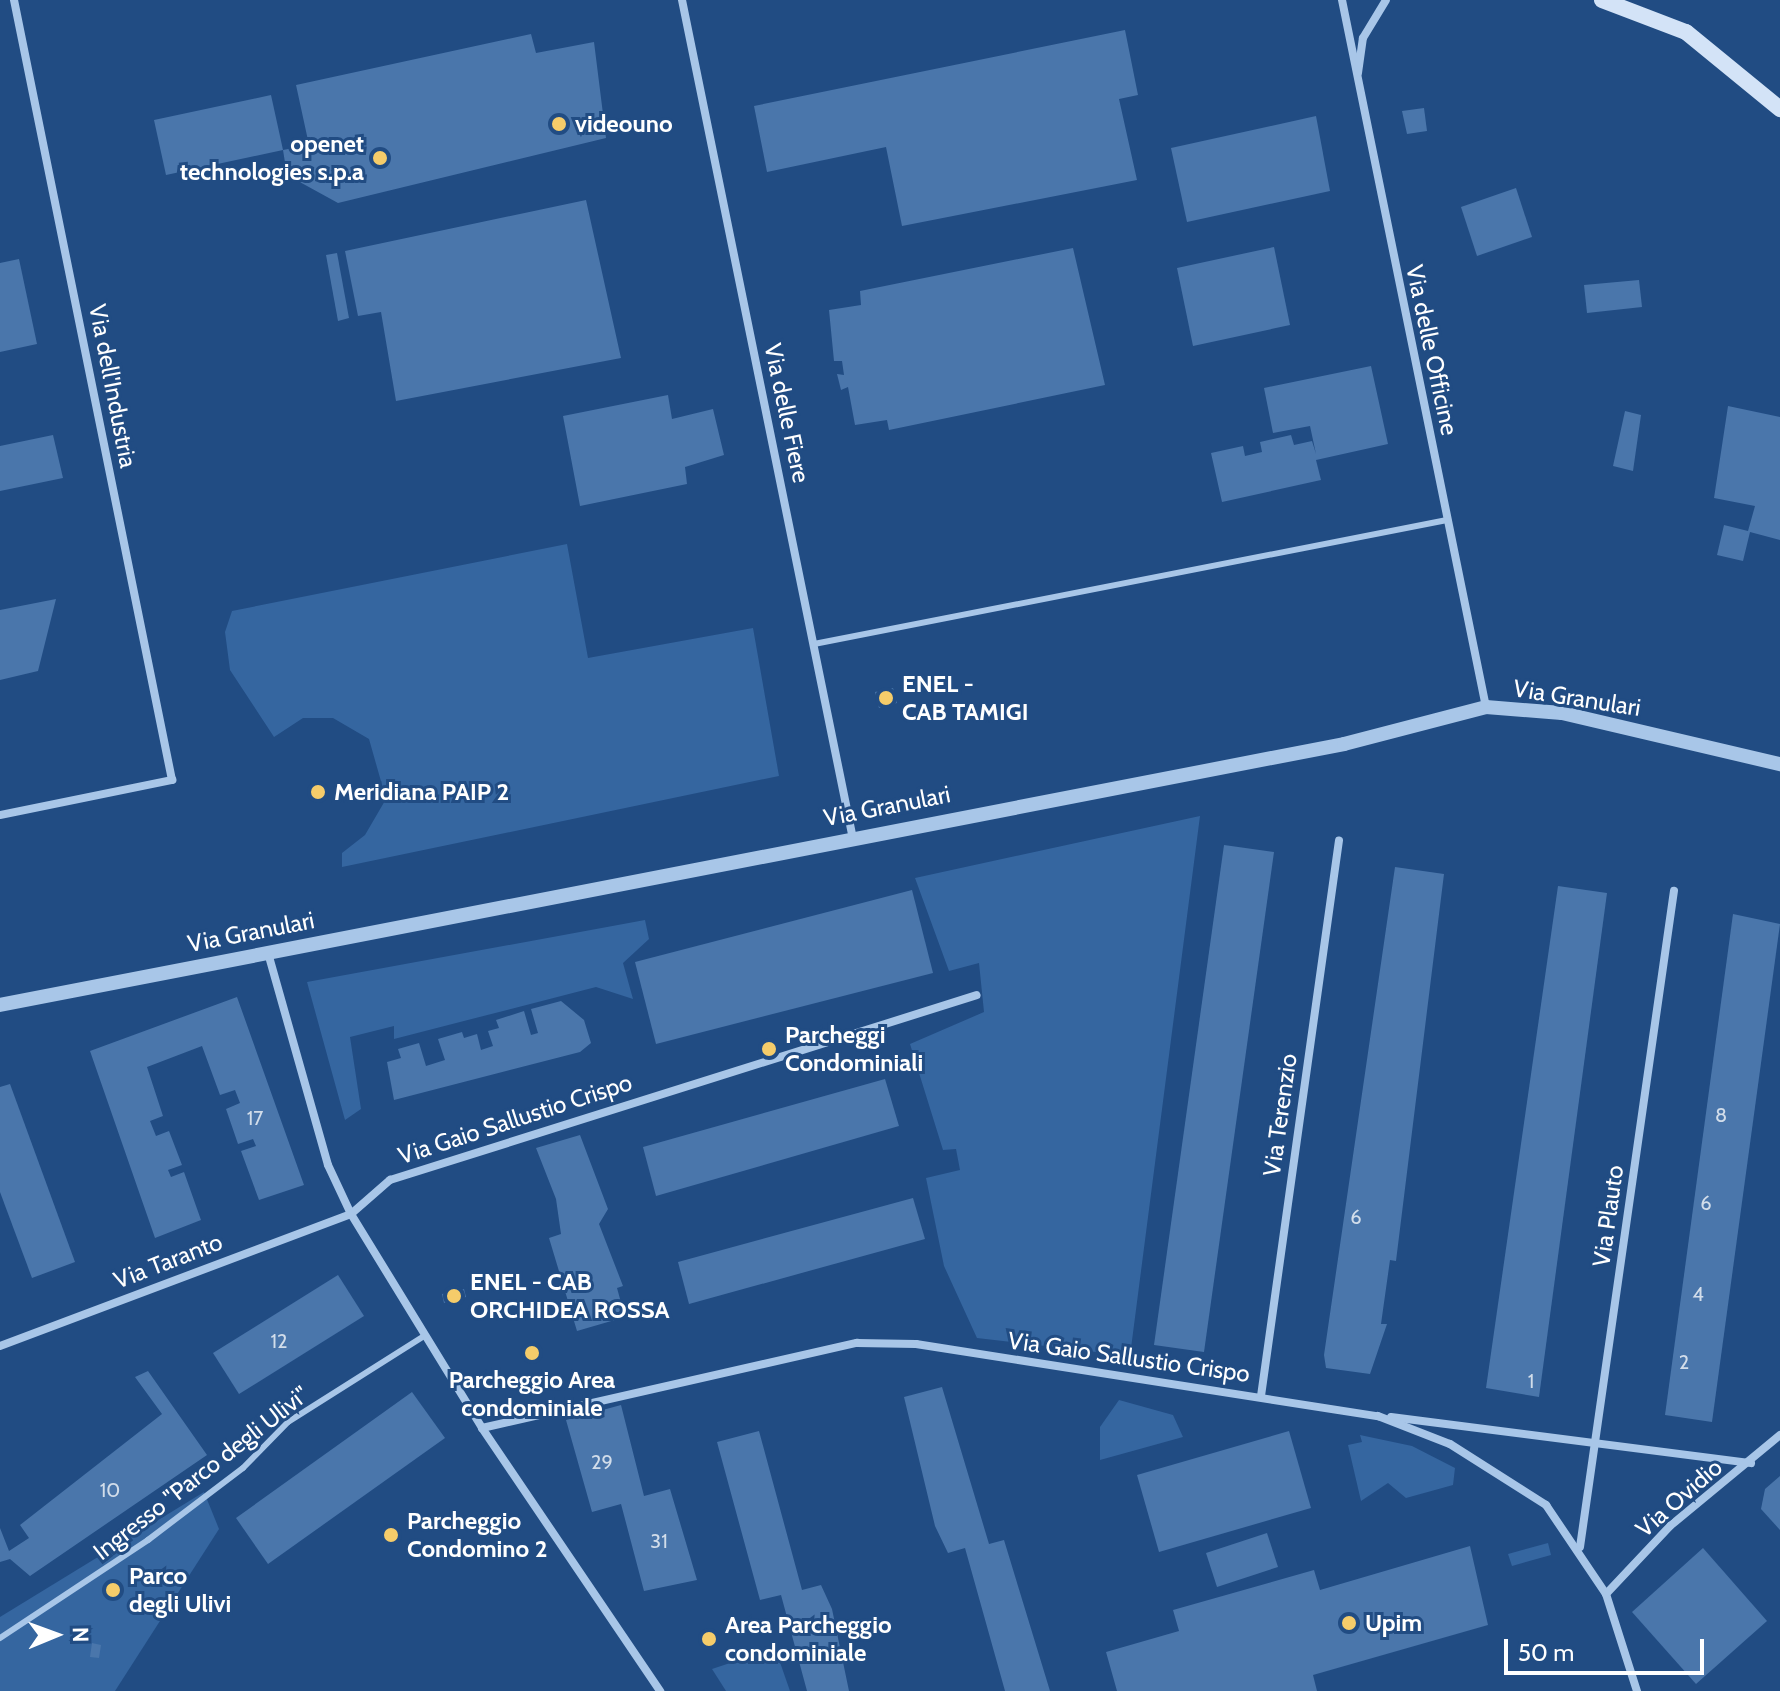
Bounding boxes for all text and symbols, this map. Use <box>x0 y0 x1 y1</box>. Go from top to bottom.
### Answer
place label: videouno <box>575 110 673 138</box>
marker: videouno <box>550 115 568 133</box>
place label: openet technologies s.p.a <box>180 130 364 186</box>
marker: openet technologies s.p.a <box>371 149 389 167</box>
street label: Via delle Officine <box>1400 262 1464 438</box>
street label: Via dell'Industria <box>83 302 143 470</box>
street label: Via delle Fiere <box>758 341 816 485</box>
place label: ENEL - CAB TAMIGI <box>902 670 1028 726</box>
street label: Via Granulari <box>1511 674 1643 722</box>
marker: ENEL - CAB TAMIGI <box>877 689 895 707</box>
place label: Meridiana PAIP 2 <box>334 778 509 806</box>
street label: Via Granulari <box>821 780 953 832</box>
marker: Meridiana PAIP 2 <box>309 783 327 801</box>
street label: Via Granulari <box>185 906 317 958</box>
place label: Parcheggi Condominiali <box>785 1021 923 1077</box>
marker: Parcheggi Condominiali <box>760 1040 778 1058</box>
street label: Via Terenzio <box>1257 1052 1303 1178</box>
street label: Via Gaio Sallustio Crispo <box>395 1068 635 1170</box>
house number: 8 <box>1715 1103 1727 1127</box>
house number: 17 <box>247 1106 263 1130</box>
street label: Via Plauto <box>1587 1163 1629 1269</box>
house number: 6 <box>1700 1191 1712 1215</box>
house number: 6 <box>1350 1205 1362 1229</box>
street label: Via Taranto <box>110 1227 226 1295</box>
place label: ENEL - CAB ORCHIDEA ROSSA <box>470 1268 670 1324</box>
house number: 4 <box>1692 1282 1704 1306</box>
marker: ENEL - CAB ORCHIDEA ROSSA <box>445 1287 463 1305</box>
street label: Via Gaio Sallustio Crispo <box>1006 1326 1252 1388</box>
house number: 12 <box>271 1329 287 1353</box>
marker: Parcheggio Area condominiale <box>523 1344 541 1362</box>
house number: 2 <box>1679 1350 1689 1374</box>
place label: Parcheggio Area condominiale <box>449 1366 615 1422</box>
house number: 1 <box>1528 1369 1534 1393</box>
street label: Ingresso "Parco degli Ulivi" <box>88 1380 314 1566</box>
house number: 29 <box>591 1450 613 1474</box>
street label: Via Ovidio <box>1630 1453 1728 1543</box>
house number: 10 <box>100 1478 120 1502</box>
place label: Parcheggio Condomino 2 <box>407 1507 547 1563</box>
marker: Parcheggio Condomino 2 <box>382 1526 400 1544</box>
house number: 31 <box>650 1529 668 1553</box>
place label: Parco degli Ulivi <box>129 1562 231 1618</box>
marker: Parco degli Ulivi <box>104 1581 122 1599</box>
north arrow <box>16 1595 96 1675</box>
place label: Upim <box>1365 1609 1422 1637</box>
place label: Area Parcheggio condominiale <box>725 1611 892 1667</box>
marker: Upim <box>1340 1614 1358 1632</box>
scale bar <box>1508 1623 1708 1673</box>
text: N <box>67 1627 94 1643</box>
marker: Area Parcheggio condominiale <box>700 1630 718 1648</box>
text: 50 m <box>1518 1638 1574 1667</box>

